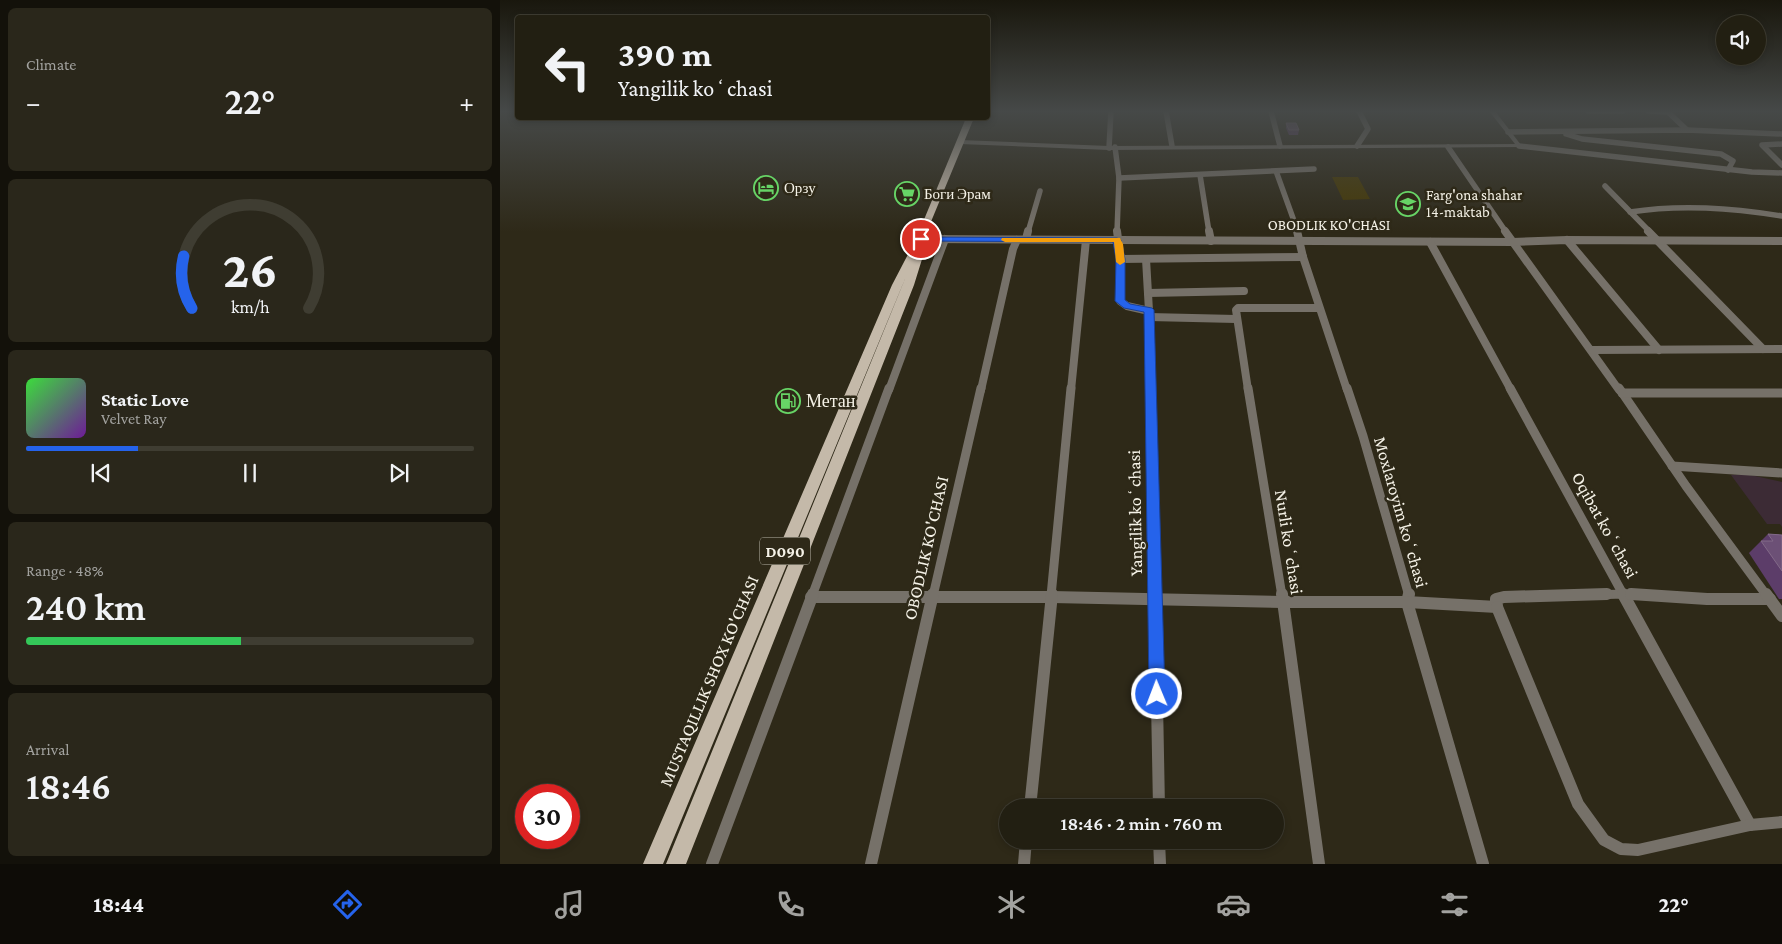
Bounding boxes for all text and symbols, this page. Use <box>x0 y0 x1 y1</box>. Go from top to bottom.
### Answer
map controls <box>1716 15 1766 65</box>
button: sound <box>1716 15 1766 65</box>
icon: left <box>535 35 600 100</box>
text: 390 m <box>618 35 712 74</box>
text: Climate <box>26 56 76 73</box>
text: Yangilik koʻchasi <box>618 76 772 101</box>
text: 22° <box>225 80 275 122</box>
text: − <box>26 87 41 118</box>
text: + <box>459 87 474 118</box>
hotel icon: Орзу <box>753 175 779 201</box>
place label: Орзу <box>784 180 816 196</box>
supermarket icon: Боги Эрам <box>894 181 920 207</box>
place label: Боги Эрам <box>924 186 991 202</box>
place label: Farg'ona shahar 14-maktab <box>1426 187 1523 220</box>
school or university icon: Farg'ona shahar 14-maktab <box>1395 191 1421 217</box>
street label: OBODLIK KO'CHASI <box>1268 217 1390 233</box>
pin <box>900 218 942 260</box>
icon: arrive <box>907 225 935 253</box>
text: 26 <box>223 240 277 298</box>
text: km/h <box>231 297 270 317</box>
fuel station icon: Метан <box>775 388 801 414</box>
text: Static Love <box>101 389 189 410</box>
place label: Метан <box>806 391 856 411</box>
text: Velvet Ray <box>101 410 167 427</box>
street label: Moxlaroyim koʻchasi <box>1370 434 1432 590</box>
street label: Yangilik koʻchasi <box>1124 449 1146 576</box>
icon: previous <box>87 459 115 487</box>
icon: pause <box>236 459 264 487</box>
icon: next <box>385 459 413 487</box>
street label: Oqibat koʻchasi <box>1568 469 1642 582</box>
street label: OBODLIK KO'CHASI <box>900 474 952 622</box>
street label: Nurli koʻchasi <box>1271 488 1307 596</box>
road number: D090 <box>760 538 810 564</box>
text: Range · 48% <box>26 562 104 579</box>
street label: MUSTAQILLIK SHOX KO'CHASI <box>655 572 763 790</box>
text: 240 km <box>26 586 146 628</box>
position arrow <box>1130 667 1182 719</box>
text: Arrival <box>26 741 70 758</box>
text: 18:46 <box>26 765 111 807</box>
speed limit sign: 30 <box>515 784 580 849</box>
text: 18:46 · 2 min · 760 m <box>1061 813 1222 834</box>
icon: directions <box>330 887 365 922</box>
icon: music <box>552 887 587 922</box>
icon: phone <box>773 887 808 922</box>
icon: climate <box>994 887 1029 922</box>
icon: car <box>1216 887 1251 922</box>
icon: filters <box>1437 887 1472 922</box>
text: 18:44 <box>93 892 144 917</box>
text: 22° <box>1658 892 1689 917</box>

